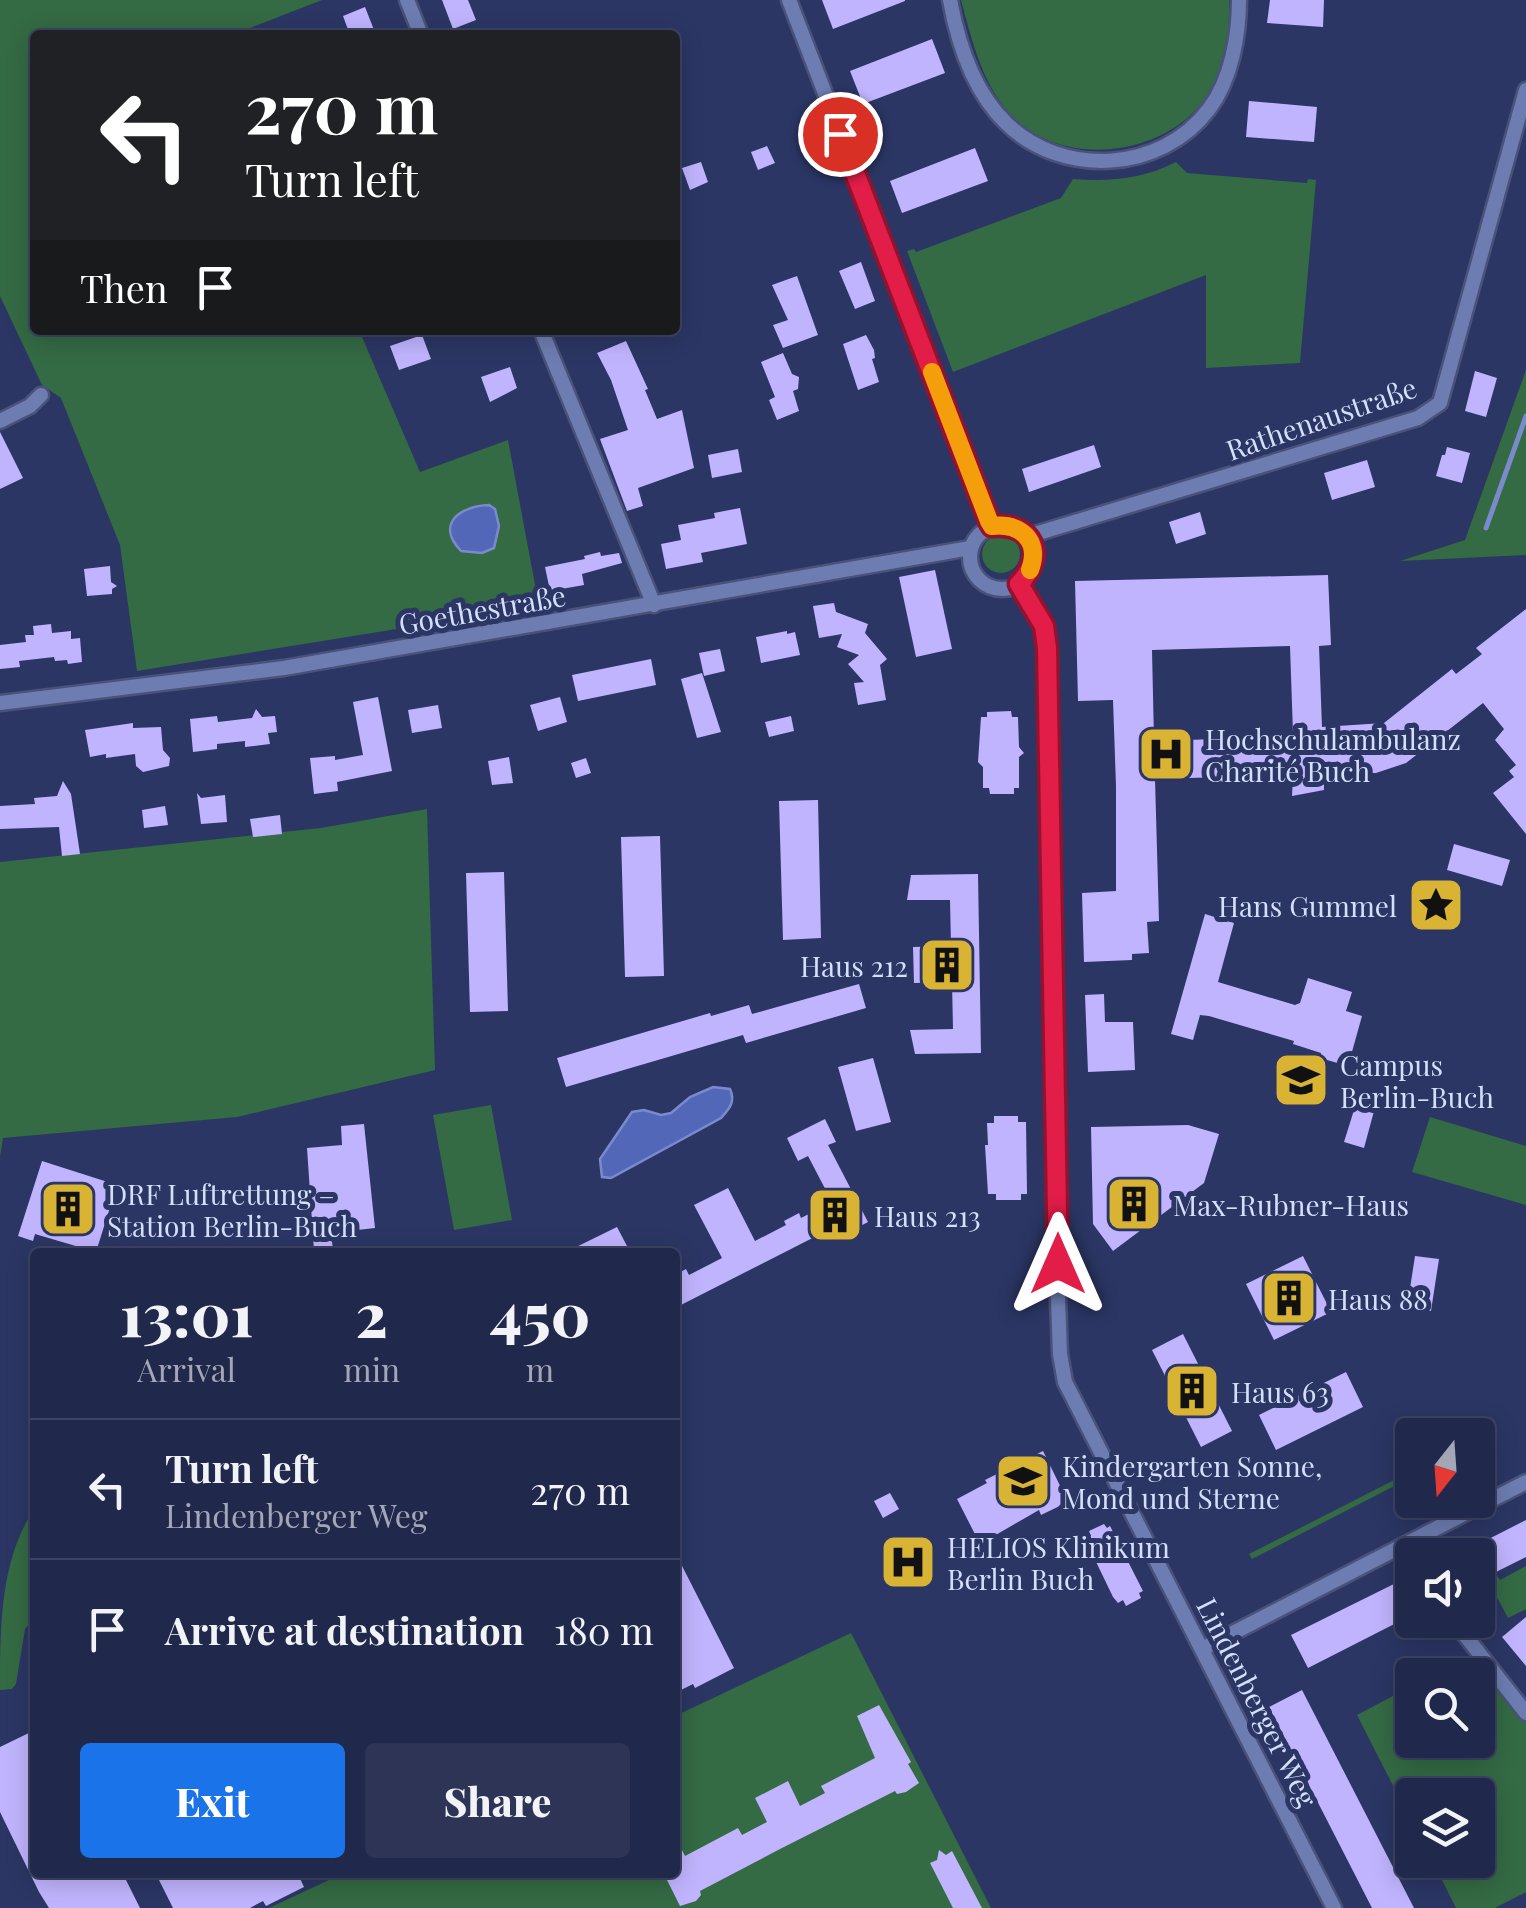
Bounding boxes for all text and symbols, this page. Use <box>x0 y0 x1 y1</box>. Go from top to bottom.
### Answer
text: 270 m <box>245 58 438 152</box>
icon: left <box>80 70 210 200</box>
pin <box>798 92 883 177</box>
icon: arrive <box>813 107 868 162</box>
text: Turn left <box>245 148 419 208</box>
icon: arrive <box>188 260 243 315</box>
text: Then <box>80 262 168 313</box>
street label: Rathenaustraße <box>1221 368 1421 468</box>
street label: Goethestraße <box>396 576 568 642</box>
place label: Hochschulambulanz Charité Buch <box>1205 720 1461 789</box>
hospital icon: Hochschulambulanz Charité Buch <box>1136 724 1196 784</box>
place icon: Hans Gummel <box>1406 875 1466 935</box>
place label: Hans Gummel <box>1218 887 1397 924</box>
building icon: Haus 212 <box>917 935 977 995</box>
place label: Haus 212 <box>800 947 908 984</box>
place label: Campus Berlin-Buch <box>1340 1046 1494 1115</box>
school or university icon: Campus Berlin-Buch <box>1271 1050 1331 1110</box>
building icon: Max-Rubner-Haus <box>1104 1174 1164 1234</box>
place label: DRF Luftrettung – Station Berlin-Buch <box>107 1175 358 1244</box>
building icon: DRF Luftrettung – Station Berlin-Buch <box>38 1179 98 1239</box>
building icon: Haus 213 <box>805 1185 865 1245</box>
place label: Max-Rubner-Haus <box>1173 1186 1409 1223</box>
place label: Haus 213 <box>874 1197 981 1234</box>
position arrow <box>1006 1212 1110 1316</box>
building icon: Haus 88 <box>1259 1268 1319 1328</box>
text: 13:01 <box>120 1272 254 1352</box>
text: 2 <box>356 1272 388 1352</box>
text: 450 <box>490 1272 590 1352</box>
place label: Haus 88 <box>1328 1280 1428 1317</box>
text: Arrival <box>137 1347 236 1390</box>
text: min <box>343 1347 400 1390</box>
text: m <box>526 1347 554 1390</box>
building icon: Haus 63 <box>1162 1361 1222 1421</box>
place label: Haus 63 <box>1231 1373 1329 1410</box>
north arrow <box>1395 1418 1495 1518</box>
map controls <box>1395 1418 1495 1878</box>
text: Turn left <box>165 1442 318 1493</box>
place label: Kindergarten Sonne, Mond und Sterne <box>1062 1447 1322 1516</box>
school or university icon: Kindergarten Sonne, Mond und Sterne <box>993 1451 1053 1511</box>
icon: left <box>80 1462 135 1517</box>
text: 270 m <box>530 1464 630 1515</box>
text: Lindenberger Weg <box>165 1493 428 1536</box>
place label: HELIOS Klinikum Berlin Buch <box>947 1528 1170 1597</box>
hospital icon: HELIOS Klinikum Berlin Buch <box>878 1532 938 1592</box>
button: sound <box>1395 1538 1495 1638</box>
street label: Lindenberger Weg <box>1189 1591 1327 1813</box>
icon: arrive <box>80 1602 135 1657</box>
text: Arrive at destination <box>165 1604 524 1655</box>
text: 180 m <box>554 1604 654 1655</box>
button: search <box>1395 1658 1495 1758</box>
button: Exit <box>80 1743 345 1858</box>
button: Share <box>365 1743 630 1858</box>
button: layers <box>1395 1778 1495 1878</box>

